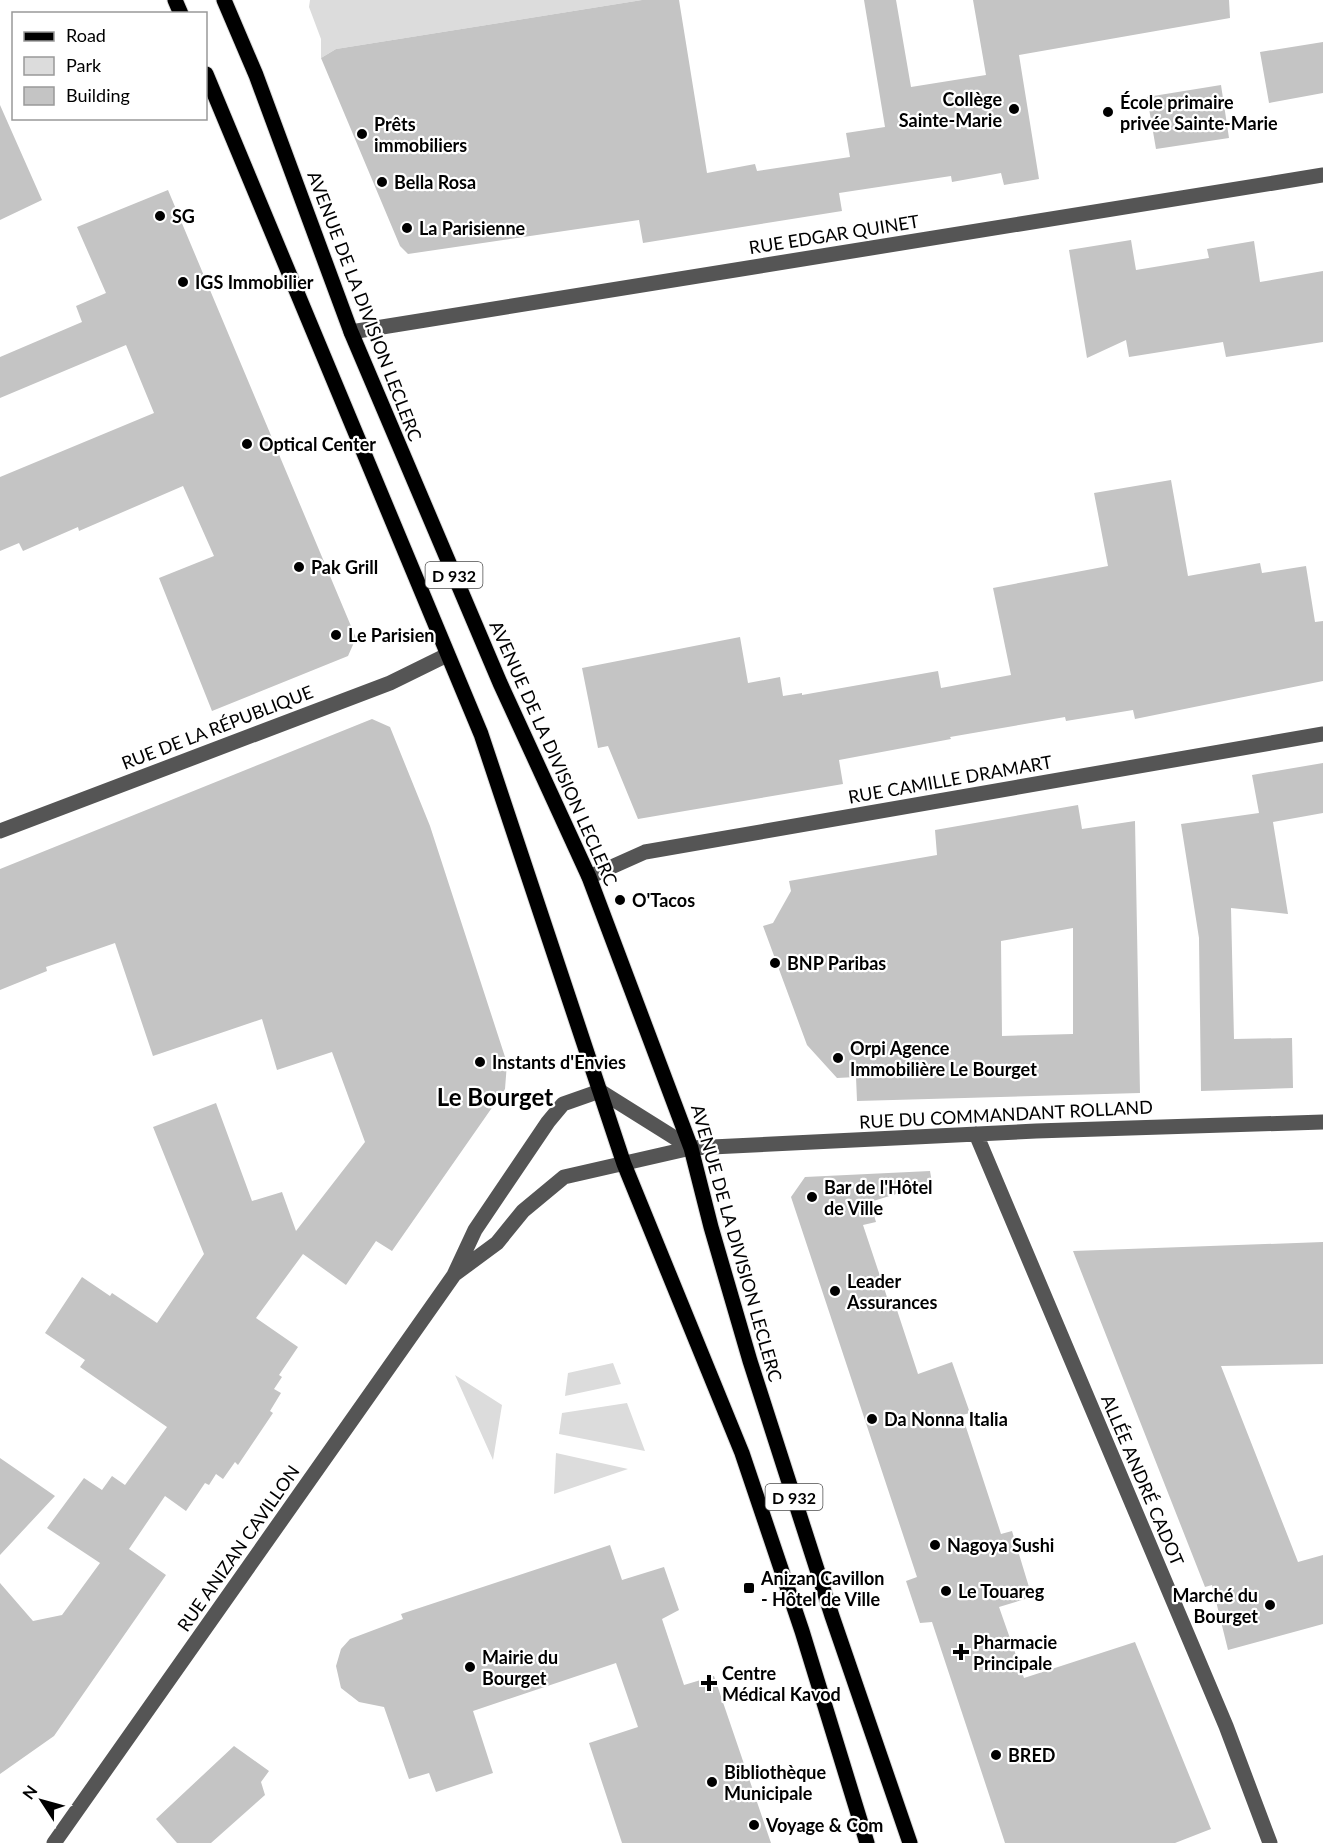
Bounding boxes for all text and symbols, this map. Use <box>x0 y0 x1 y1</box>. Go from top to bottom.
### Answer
legend <box>12 12 207 120</box>
text: Road <box>66 24 106 46</box>
text: Park <box>66 54 102 76</box>
text: Building <box>66 84 130 106</box>
place label: Collège Sainte-Marie <box>899 88 1002 131</box>
place label: École primaire privée Sainte-Marie <box>1120 91 1278 134</box>
marker: Collège Sainte-Marie <box>1007 102 1021 116</box>
marker: École primaire privée Sainte-Marie <box>1101 105 1115 119</box>
place label: Prêts immobiliers <box>374 113 467 156</box>
marker: Prêts immobiliers <box>355 127 369 141</box>
street label: AVENUE DE LA DIVISION LECLERC <box>303 168 427 444</box>
place label: Bella Rosa <box>394 171 476 193</box>
marker: Bella Rosa <box>375 175 389 189</box>
place label: SG <box>172 205 195 227</box>
marker: SG <box>153 209 167 223</box>
street label: RUE EDGAR QUINET <box>747 210 921 258</box>
place label: La Parisienne <box>419 217 526 239</box>
marker: La Parisienne <box>400 221 414 235</box>
place label: IGS Immobilier <box>195 271 314 293</box>
marker: IGS Immobilier <box>176 275 190 289</box>
place label: Optical Center <box>259 433 376 455</box>
marker: Optical Center <box>240 437 254 451</box>
place label: Pak Grill <box>311 556 378 578</box>
marker: Pak Grill <box>292 560 306 574</box>
road number: D 932 <box>426 562 482 588</box>
street label: AVENUE DE LA DIVISION LECLERC <box>485 617 623 889</box>
place label: Le Parisien <box>348 624 434 646</box>
marker: Le Parisien <box>329 628 343 642</box>
street label: RUE DE LA RÉPUBLIQUE <box>118 680 316 774</box>
street label: RUE CAMILLE DRAMART <box>846 750 1054 808</box>
place label: O'Tacos <box>632 889 695 911</box>
marker: O'Tacos <box>613 893 627 907</box>
place label: BNP Paribas <box>787 952 886 974</box>
marker: BNP Paribas <box>768 956 782 970</box>
place label: Orpi Agence Immobilière Le Bourget <box>850 1037 1037 1080</box>
place label: Instants d'Envies <box>492 1051 626 1073</box>
marker: Orpi Agence Immobilière Le Bourget <box>831 1051 845 1065</box>
marker: Instants d'Envies <box>473 1055 487 1069</box>
district label: Le Bourget <box>437 1082 553 1111</box>
street label: RUE DU COMMANDANT ROLLAND <box>859 1095 1153 1133</box>
street label: AVENUE DE LA DIVISION LECLERC <box>687 1102 787 1384</box>
place label: Bar de l'Hôtel de Ville <box>824 1176 933 1219</box>
marker: Bar de l'Hôtel de Ville <box>805 1190 819 1204</box>
place label: Leader Assurances <box>846 1270 937 1313</box>
marker: Leader Assurances <box>828 1284 842 1298</box>
street label: ALLÉE ANDRÉ CADOT <box>1097 1391 1189 1569</box>
place label: Da Nonna Italia <box>884 1408 1008 1430</box>
marker: Da Nonna Italia <box>865 1412 879 1426</box>
street label: RUE ANIZAN CAVILLON <box>172 1461 304 1635</box>
road number: D 932 <box>766 1484 822 1510</box>
place label: Nagoya Sushi <box>947 1534 1054 1556</box>
marker: Nagoya Sushi <box>928 1538 942 1552</box>
place label: Anizan Cavillon - Hôtel de Ville <box>760 1567 884 1610</box>
place label: Le Touareg <box>958 1580 1045 1602</box>
marker: Anizan Cavillon - Hôtel de Ville <box>742 1581 756 1595</box>
marker: Le Touareg <box>939 1584 953 1598</box>
place label: Marché du Bourget <box>1172 1584 1258 1627</box>
marker: Marché du Bourget <box>1263 1598 1277 1612</box>
place label: Pharmacie Principale <box>973 1631 1058 1674</box>
marker: Pharmacie Principale <box>954 1645 968 1659</box>
place label: Mairie du Bourget <box>482 1646 558 1689</box>
marker: Mairie du Bourget <box>463 1660 477 1674</box>
place label: Centre Médical Kavod <box>722 1662 841 1705</box>
marker: Centre Médical Kavod <box>700 1674 718 1692</box>
place label: BRED <box>1008 1744 1055 1766</box>
marker: BRED <box>989 1748 1003 1762</box>
place label: Bibliothèque Municipale <box>724 1761 827 1804</box>
north arrow <box>12 1771 72 1831</box>
marker: Bibliothèque Municipale <box>705 1775 719 1789</box>
text: N <box>18 1781 41 1802</box>
place label: Voyage & Com <box>765 1814 883 1836</box>
marker: Voyage & Com <box>747 1818 761 1832</box>

